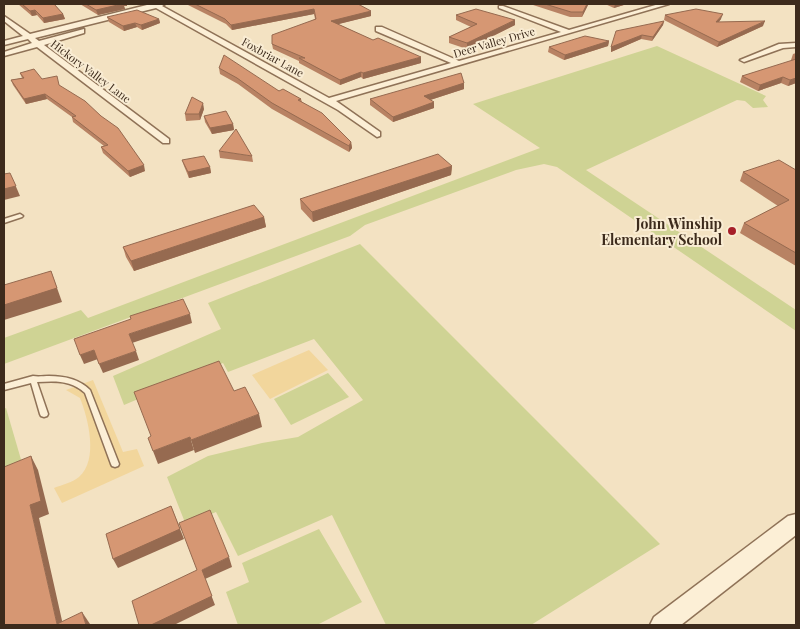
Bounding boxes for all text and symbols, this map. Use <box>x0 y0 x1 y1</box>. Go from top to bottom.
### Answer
street label: Deer Valley Drive <box>451 23 537 61</box>
street label: Foxbriar Lane <box>239 34 307 80</box>
street label: Hickory Valley Lane <box>48 36 134 106</box>
place label: John Winship Elementary School <box>601 214 723 249</box>
marker: John Winship Elementary School <box>726 225 738 237</box>

